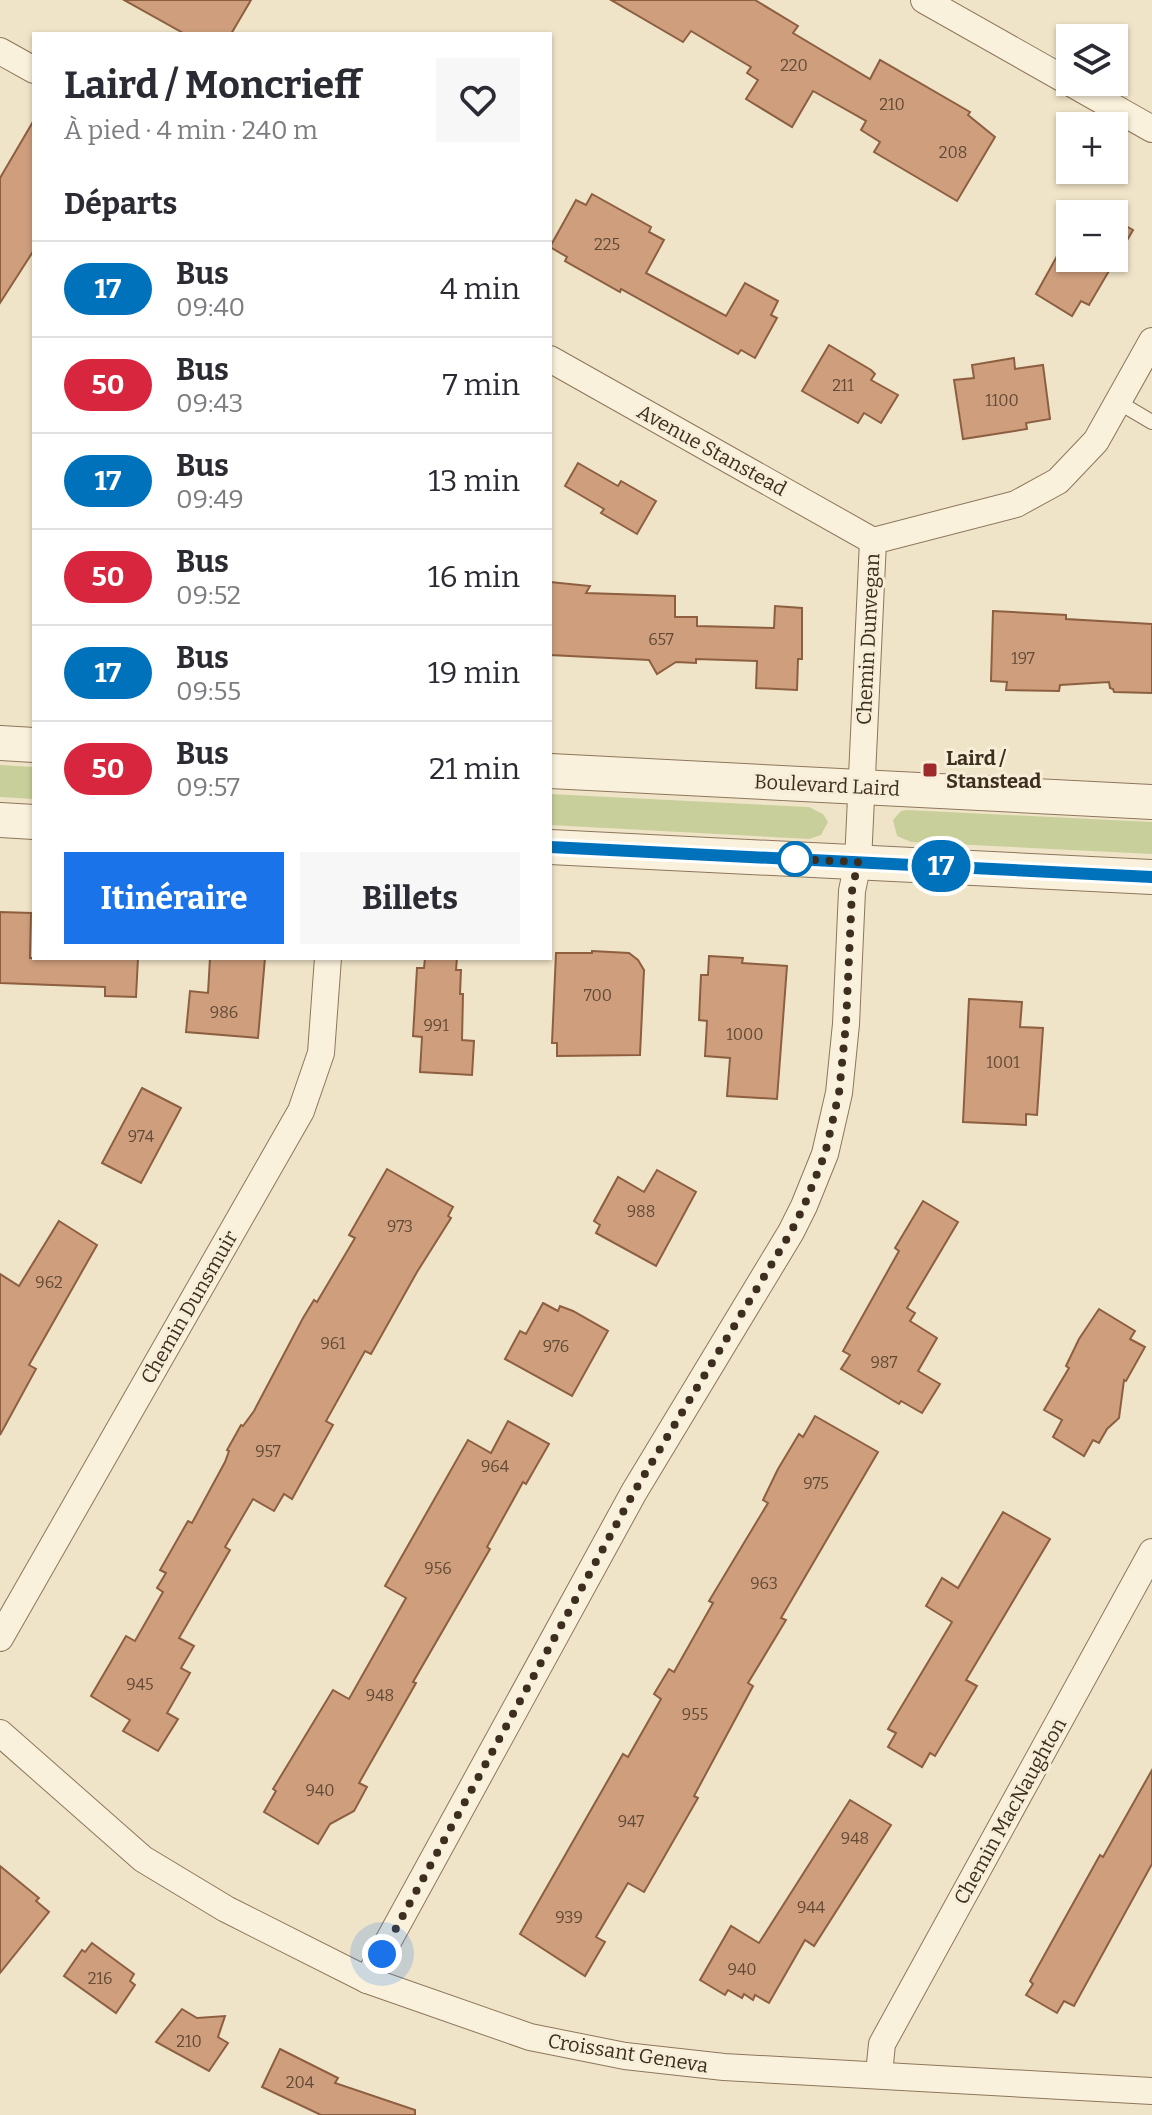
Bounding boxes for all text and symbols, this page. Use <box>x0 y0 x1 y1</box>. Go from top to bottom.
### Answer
map controls <box>1056 24 1128 272</box>
button: layers <box>1056 24 1128 96</box>
house number: 220 <box>780 56 808 75</box>
button: heart <box>436 58 520 142</box>
text: Laird / Moncrieff <box>64 62 361 108</box>
house number: 210 <box>879 95 905 114</box>
button: + <box>1056 112 1128 184</box>
text: À pied · 4 min · 240 m <box>64 115 318 146</box>
house number: 208 <box>939 143 967 162</box>
text: Départs <box>64 186 177 222</box>
button: − <box>1056 200 1128 272</box>
house number: 225 <box>594 235 620 254</box>
text: Bus <box>176 256 229 292</box>
text: 4 min <box>440 271 520 307</box>
text: 17 <box>95 272 121 305</box>
text: 09:40 <box>176 292 245 323</box>
text: Bus <box>176 352 229 388</box>
text: 7 min <box>442 367 520 403</box>
text: 50 <box>91 368 125 401</box>
house number: 211 <box>832 376 854 395</box>
text: 09:43 <box>176 388 243 419</box>
house number: 1100 <box>985 391 1019 410</box>
street label: Avenue Stanstead <box>633 399 791 501</box>
text: Bus <box>176 448 229 484</box>
text: 13 min <box>428 463 520 499</box>
text: 17 <box>95 464 121 497</box>
text: 09:49 <box>176 484 244 515</box>
text: Bus <box>176 544 229 580</box>
street label: Chemin Dunvegan <box>852 552 884 725</box>
text: 16 min <box>428 559 520 595</box>
text: 50 <box>91 560 125 593</box>
text: 09:52 <box>176 580 241 611</box>
house number: 657 <box>648 630 674 649</box>
text: Bus <box>176 640 229 676</box>
house number: 197 <box>1011 649 1035 668</box>
text: 19 min <box>428 655 520 691</box>
text: 17 <box>95 656 121 689</box>
text: 09:55 <box>176 676 241 707</box>
text: Bus <box>176 736 229 772</box>
place label: Laird / Stanstead <box>946 746 1041 793</box>
text: 21 min <box>429 751 520 787</box>
text: 50 <box>91 752 125 785</box>
marker: Laird / Stanstead <box>921 761 939 779</box>
street label: Boulevard Laird <box>753 769 901 801</box>
text: 09:57 <box>176 772 240 803</box>
line badge: 17 <box>905 840 977 892</box>
unlabelled marker <box>778 842 812 876</box>
text: 17 <box>928 849 954 882</box>
button: Itinéraire <box>64 852 284 944</box>
button: Billets <box>300 852 520 944</box>
house number: 700 <box>584 986 612 1005</box>
house number: 986 <box>210 1003 238 1022</box>
house number: 991 <box>423 1016 449 1035</box>
house number: 1000 <box>726 1025 764 1044</box>
house number: 1001 <box>986 1053 1020 1072</box>
house number: 974 <box>128 1127 155 1146</box>
house number: 988 <box>627 1202 655 1221</box>
house number: 973 <box>387 1217 413 1236</box>
street label: Chemin Dunsmuir <box>135 1226 243 1388</box>
house number: 962 <box>35 1273 63 1292</box>
house number: 961 <box>320 1334 346 1353</box>
house number: 976 <box>543 1337 569 1356</box>
house number: 987 <box>870 1353 898 1372</box>
house number: 957 <box>255 1442 281 1461</box>
house number: 964 <box>481 1457 510 1476</box>
house number: 975 <box>803 1474 829 1493</box>
house number: 956 <box>424 1559 452 1578</box>
house number: 963 <box>750 1574 778 1593</box>
house number: 945 <box>126 1675 154 1694</box>
house number: 948 <box>366 1686 394 1705</box>
house number: 955 <box>682 1705 708 1724</box>
street label: Chemin MacNaughton <box>949 1713 1071 1908</box>
house number: 940 <box>306 1781 334 1800</box>
house number: 947 <box>618 1812 644 1831</box>
house number: 948 <box>841 1829 869 1848</box>
house number: 944 <box>797 1898 826 1917</box>
house number: 939 <box>555 1908 583 1927</box>
your location <box>362 1934 402 1974</box>
house number: 940 <box>728 1960 756 1979</box>
house number: 216 <box>88 1969 112 1988</box>
street label: Croissant Geneva <box>546 2028 710 2078</box>
house number: 210 <box>176 2032 202 2051</box>
house number: 204 <box>286 2073 315 2092</box>

